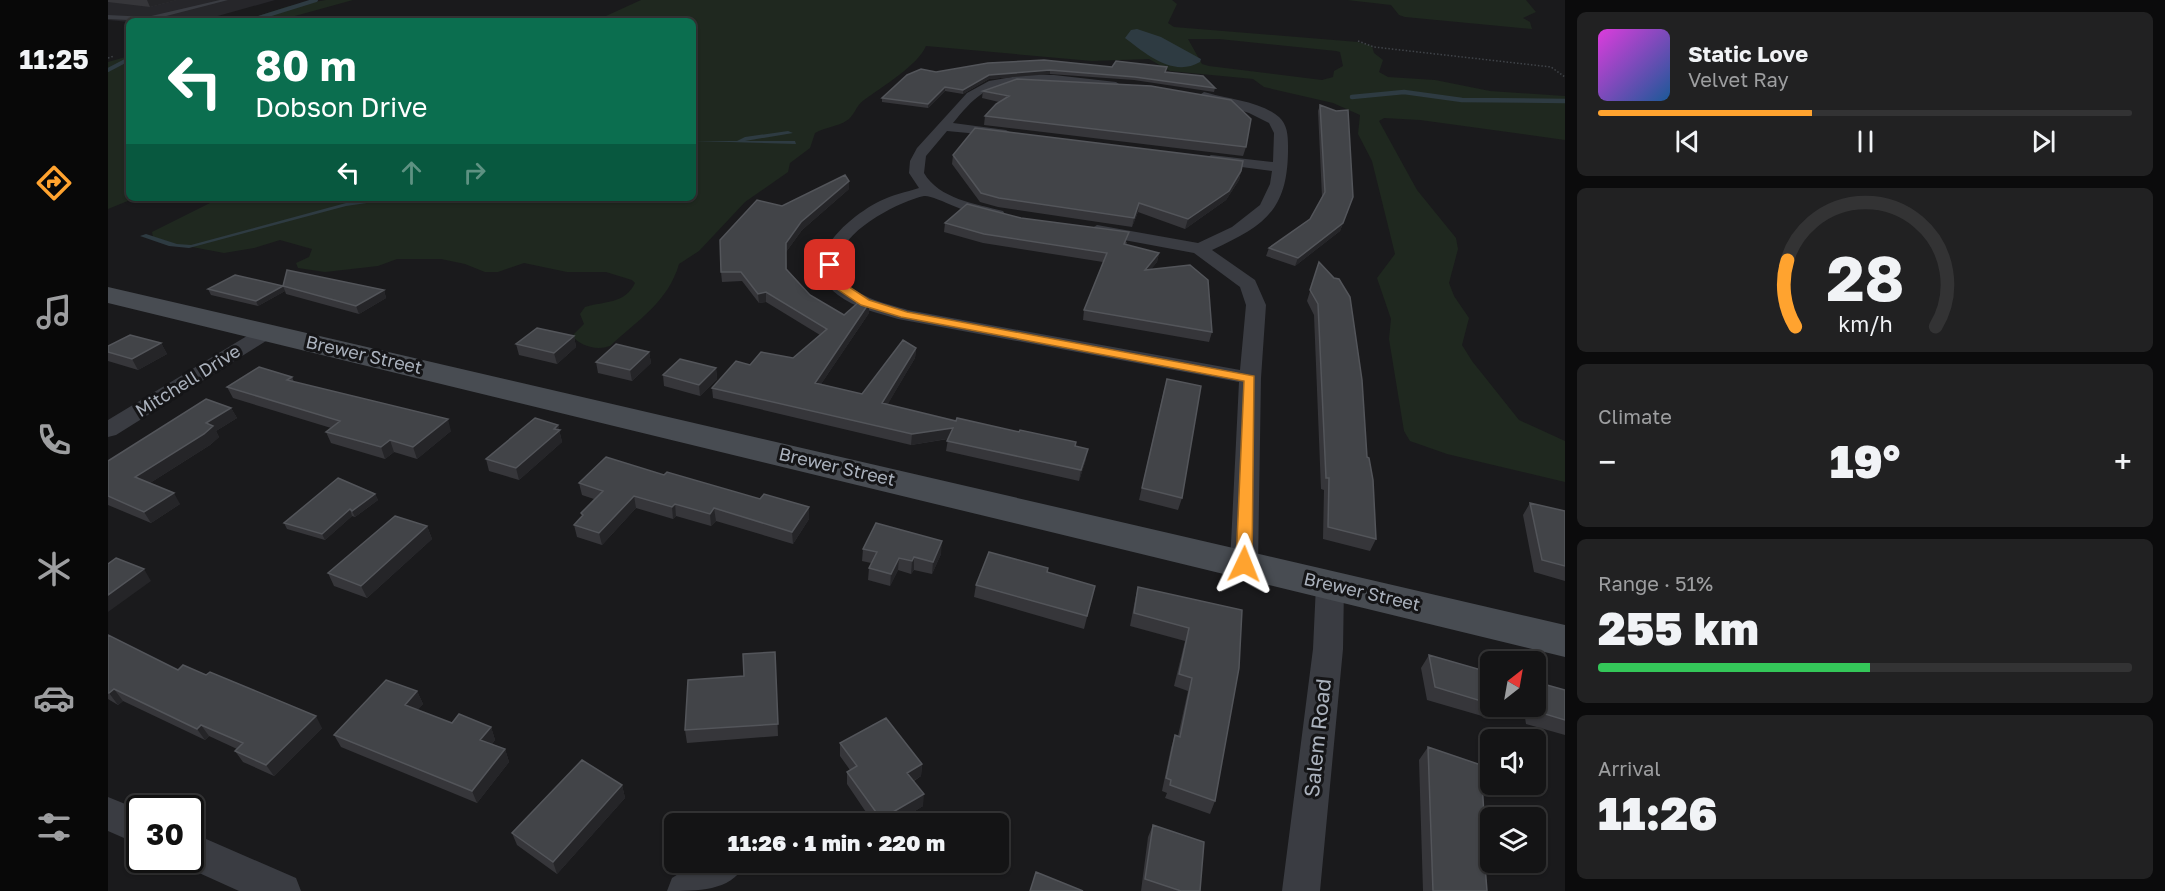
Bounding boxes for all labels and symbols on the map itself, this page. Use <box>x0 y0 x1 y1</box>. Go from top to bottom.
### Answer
pin <box>804 239 855 290</box>
street label: Brewer Street <box>304 330 425 378</box>
street label: Mitchell Drive <box>131 339 244 421</box>
street label: Brewer Street <box>777 442 898 490</box>
position arrow <box>1212 532 1276 596</box>
street label: Brewer Street <box>1302 567 1423 615</box>
north arrow <box>1480 651 1546 717</box>
street label: Salem Road <box>1298 677 1336 799</box>
speed limit sign: 30 <box>126 795 204 873</box>

